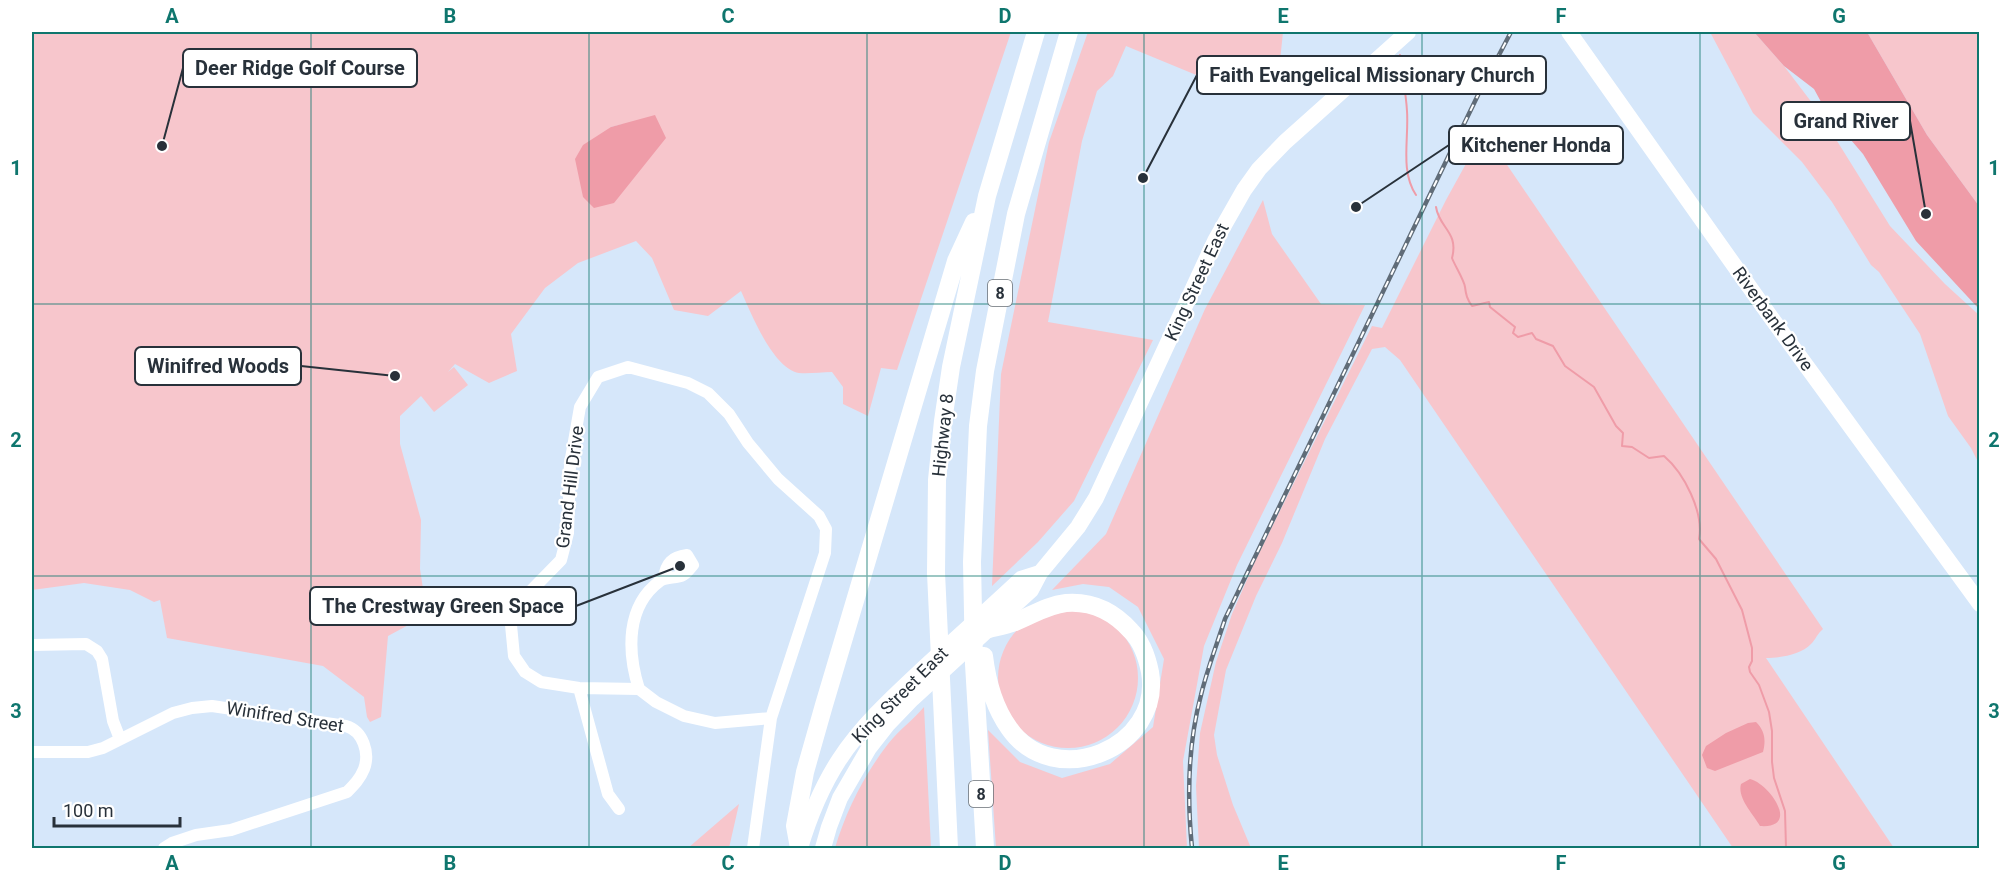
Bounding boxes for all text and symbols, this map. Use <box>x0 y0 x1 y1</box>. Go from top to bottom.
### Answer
text: A <box>165 4 179 28</box>
text: B <box>444 4 456 28</box>
text: C <box>721 4 735 28</box>
text: D <box>999 4 1012 28</box>
text: E <box>1277 4 1289 28</box>
text: F <box>1556 4 1567 28</box>
text: G <box>1832 4 1846 28</box>
callout: Deer Ridge Golf Course <box>183 49 417 87</box>
text: Deer Ridge Golf Course <box>195 56 405 80</box>
callout: Faith Evangelical Missionary Church <box>1197 56 1546 94</box>
text: Faith Evangelical Missionary Church <box>1209 63 1535 87</box>
callout: Grand River <box>1781 102 1910 140</box>
text: Grand River <box>1793 109 1899 133</box>
callout: Kitchener Honda <box>1449 126 1623 164</box>
text: Kitchener Honda <box>1461 133 1611 157</box>
text: 1 <box>10 156 22 180</box>
text: 1 <box>1988 156 2000 180</box>
street label: King Street East <box>1160 220 1233 344</box>
street label: Riverbank Drive <box>1729 263 1818 375</box>
road number: 8 <box>988 280 1012 306</box>
callout: Winifred Woods <box>135 347 301 385</box>
text: Winifred Woods <box>147 354 289 378</box>
street label: Highway 8 <box>928 392 957 478</box>
street label: Grand Hill Drive <box>552 425 587 549</box>
text: 2 <box>10 428 22 452</box>
text: 2 <box>1988 428 2000 452</box>
callout: The Crestway Green Space <box>310 587 576 625</box>
text: The Crestway Green Space <box>322 594 564 618</box>
street label: King Street East <box>847 642 952 747</box>
street label: Winifred Street <box>225 697 345 736</box>
text: 3 <box>10 699 22 723</box>
text: 3 <box>1988 699 2000 723</box>
road number: 8 <box>969 781 993 807</box>
scale bar <box>54 790 180 828</box>
text: 100 m <box>63 800 114 821</box>
text: A <box>165 851 179 875</box>
text: B <box>444 851 456 875</box>
text: C <box>721 851 735 875</box>
text: D <box>999 851 1012 875</box>
text: E <box>1277 851 1289 875</box>
text: F <box>1556 851 1567 875</box>
text: G <box>1832 851 1846 875</box>

